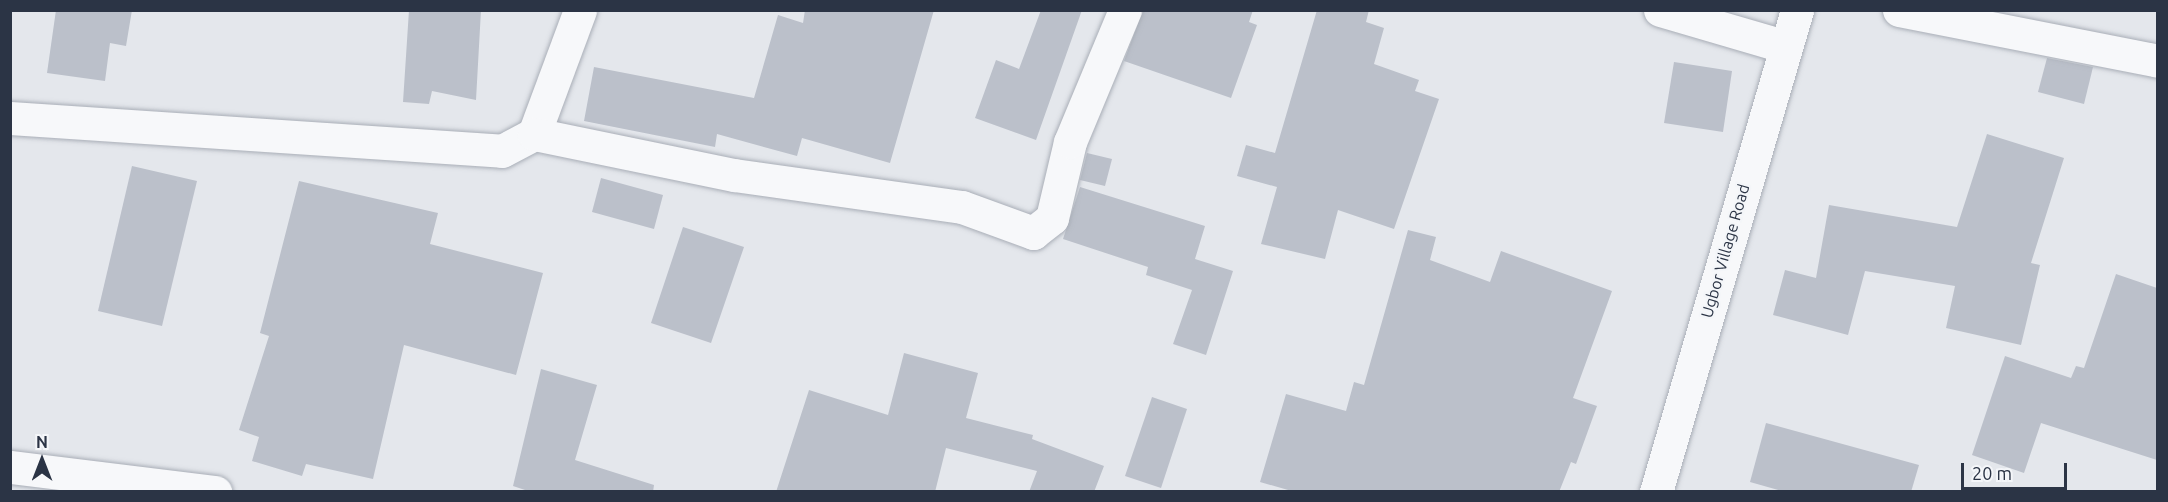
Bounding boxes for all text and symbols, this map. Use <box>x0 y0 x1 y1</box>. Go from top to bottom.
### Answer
street label: Ugbor Village Road <box>1697 182 1753 320</box>
north arrow <box>12 430 72 490</box>
text: N <box>36 433 48 451</box>
scale bar <box>1964 451 2070 489</box>
text: 20 m <box>1972 463 2012 483</box>

